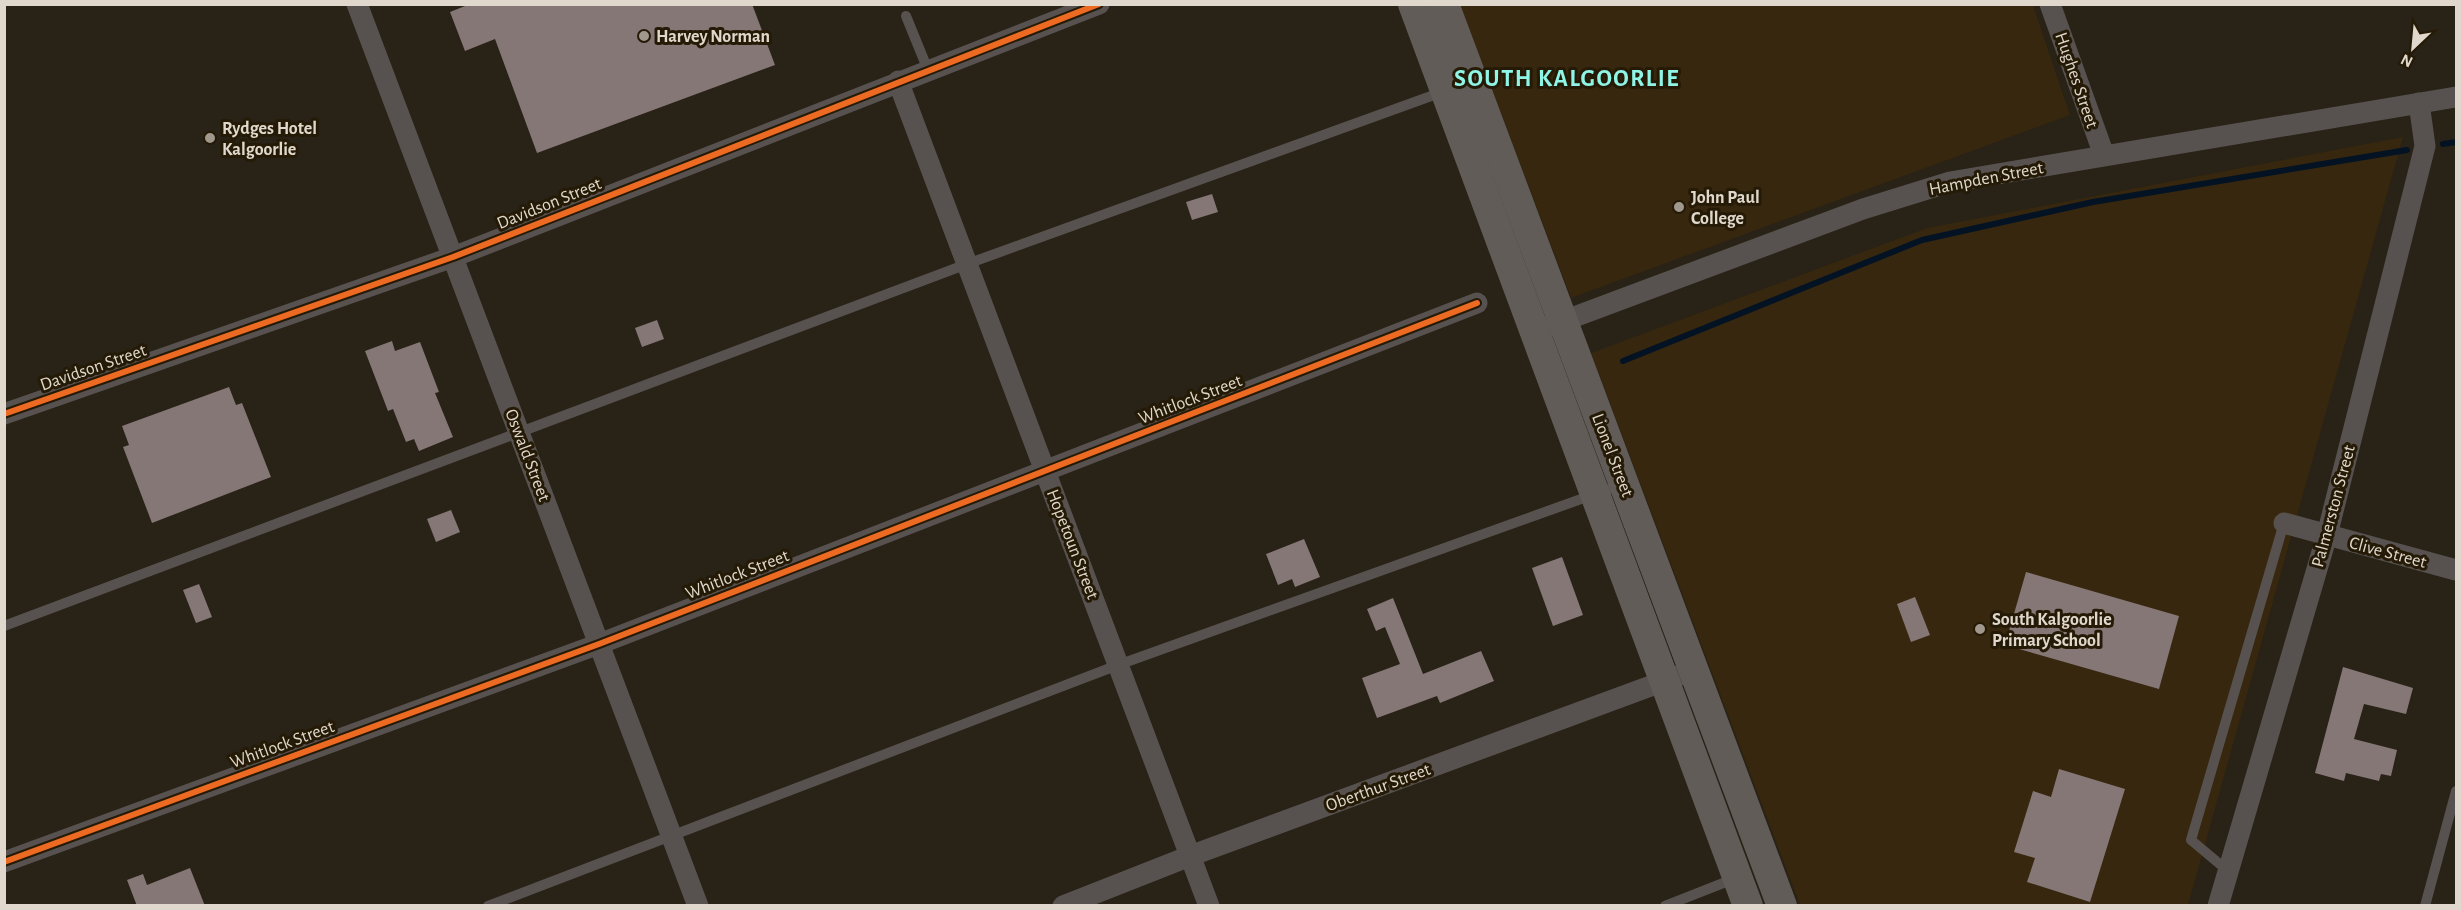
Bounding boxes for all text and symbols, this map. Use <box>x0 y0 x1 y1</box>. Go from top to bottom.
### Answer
north arrow <box>2383 18 2443 78</box>
place label: Harvey Norman <box>656 28 770 46</box>
marker: Harvey Norman <box>637 29 651 43</box>
street label: Hughes Street <box>2051 30 2101 131</box>
text: N <box>2398 51 2415 70</box>
district label: SOUTH KALGOORLIE <box>1454 67 1680 91</box>
place label: Rydges Hotel Kalgoorlie <box>222 120 317 159</box>
marker: Rydges Hotel Kalgoorlie <box>203 131 217 145</box>
street label: Hampden Street <box>1928 159 2045 199</box>
street label: Davidson Street <box>495 175 604 233</box>
place label: John Paul College <box>1691 189 1760 228</box>
marker: John Paul College <box>1672 200 1686 214</box>
street label: Davidson Street <box>38 341 149 395</box>
street label: Whitlock Street <box>1136 372 1245 428</box>
street label: Oswald Street <box>501 407 553 504</box>
street label: Lionel Street <box>1588 411 1636 500</box>
street label: Palmerston Street <box>2309 443 2359 569</box>
street label: Hopetoun Street <box>1043 487 1101 602</box>
street label: Clive Street <box>2347 534 2429 572</box>
street label: Whitlock Street <box>683 547 792 603</box>
place label: South Kalgoorlie Primary School <box>1992 611 2112 650</box>
marker: South Kalgoorlie Primary School <box>1973 622 1987 636</box>
street label: Whitlock Street <box>228 718 337 772</box>
street label: Oberthur Street <box>1324 761 1433 815</box>

